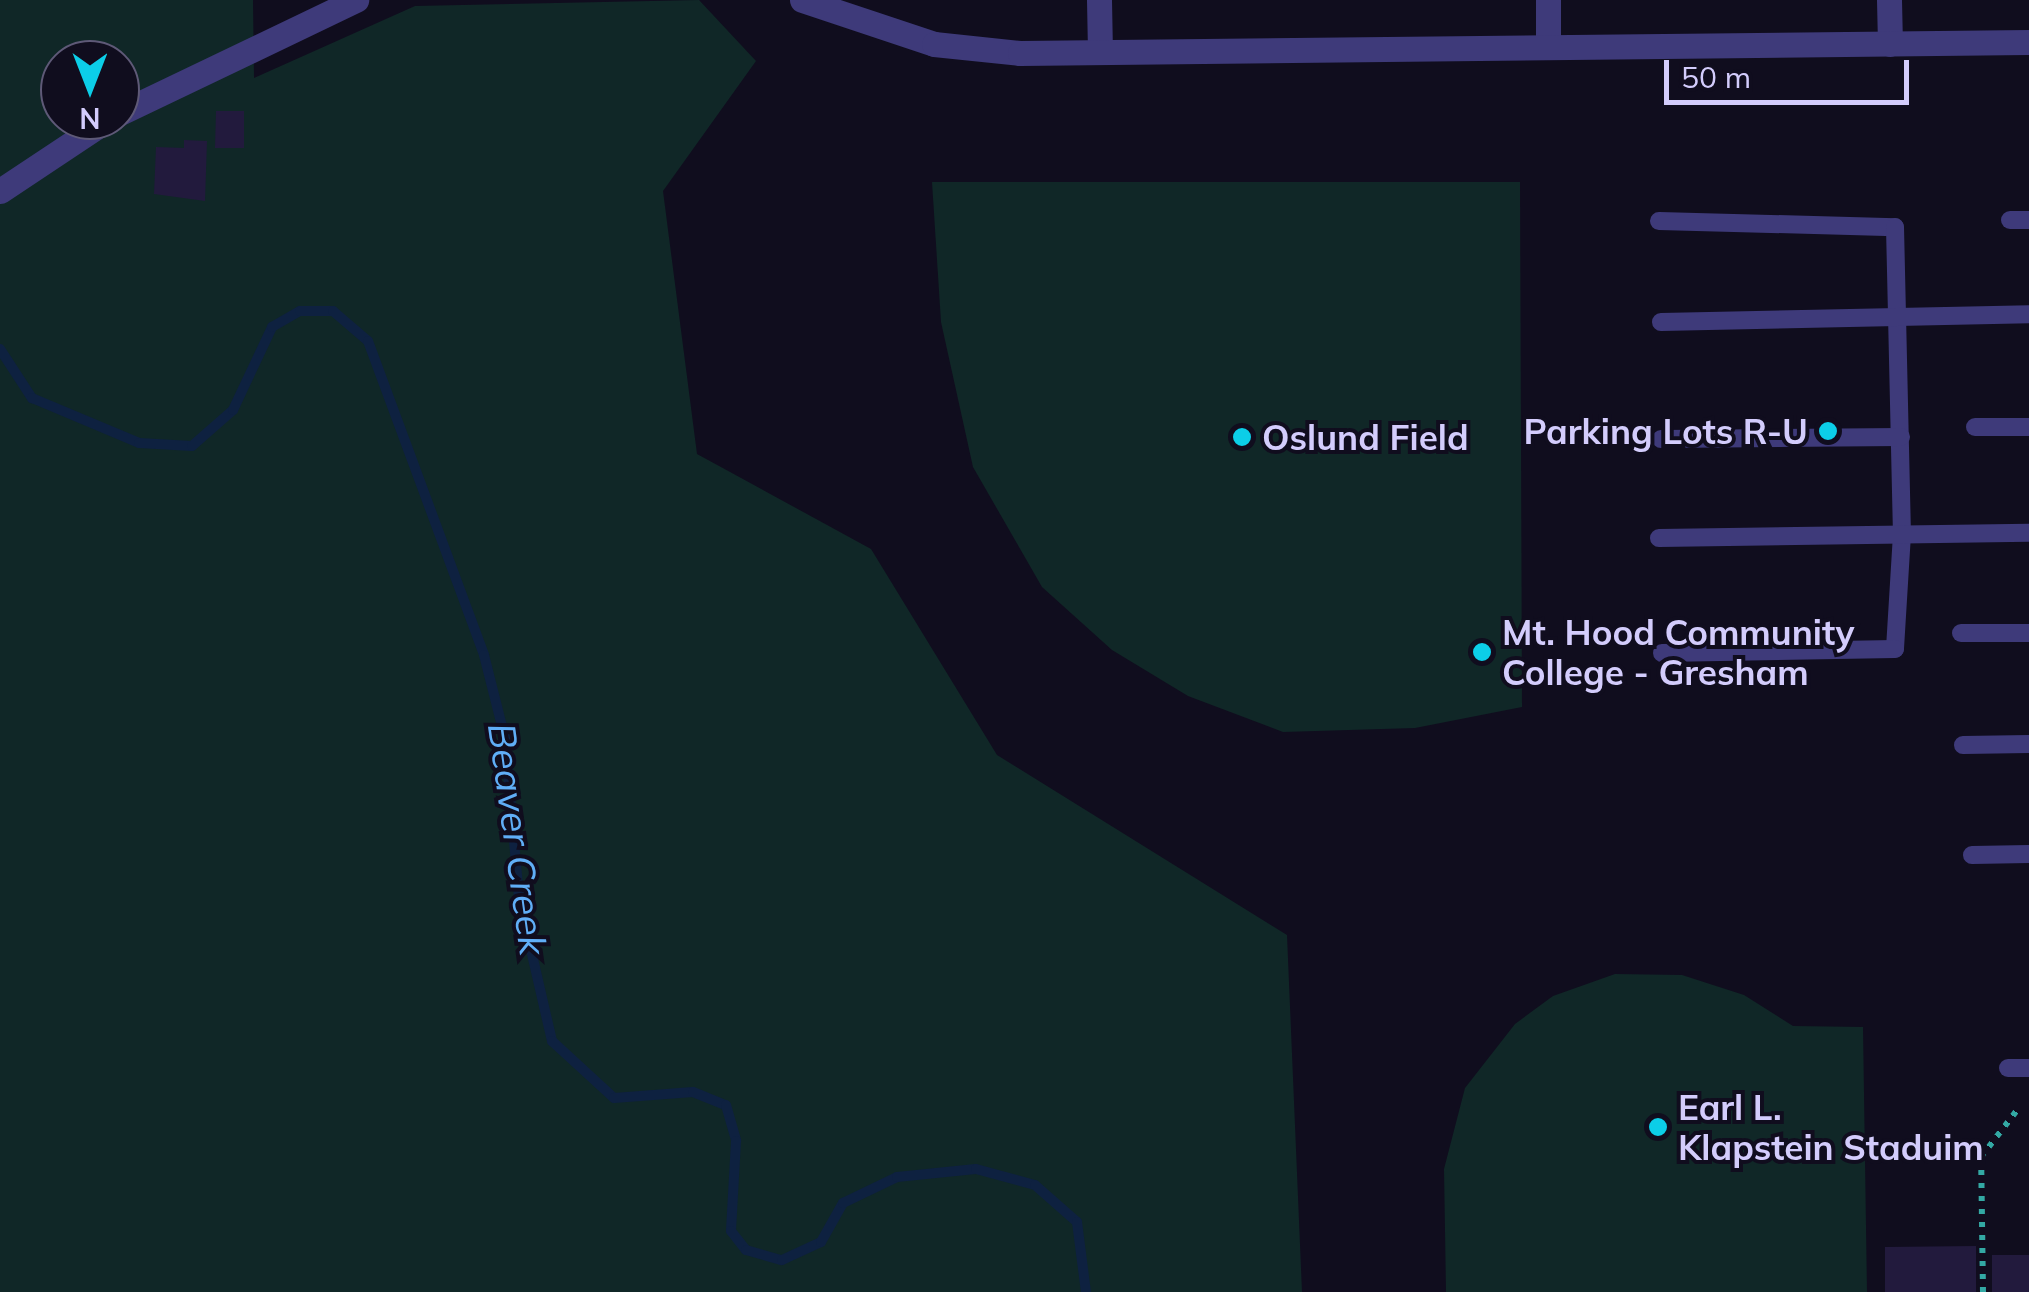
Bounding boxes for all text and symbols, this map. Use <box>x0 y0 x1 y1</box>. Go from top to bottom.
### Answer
north arrow <box>40 40 140 140</box>
scale bar <box>1669 40 1914 102</box>
text: 50 m <box>1681 58 1751 96</box>
text: N <box>79 101 101 136</box>
place label: Parking Lots R-U <box>1524 410 1808 452</box>
place label: Oslund Field <box>1262 416 1469 458</box>
marker: Parking Lots R-U <box>1817 420 1839 442</box>
marker: Oslund Field <box>1231 426 1253 448</box>
place label: Mt. Hood Community College - Gresham <box>1502 611 1854 693</box>
marker: Mt. Hood Community College - Gresham <box>1471 641 1493 663</box>
water label: Beaver Creek <box>478 720 556 958</box>
place label: Earl L. Klapstein Staduim <box>1678 1086 1984 1168</box>
marker: Earl L. Klapstein Staduim <box>1647 1116 1669 1138</box>

